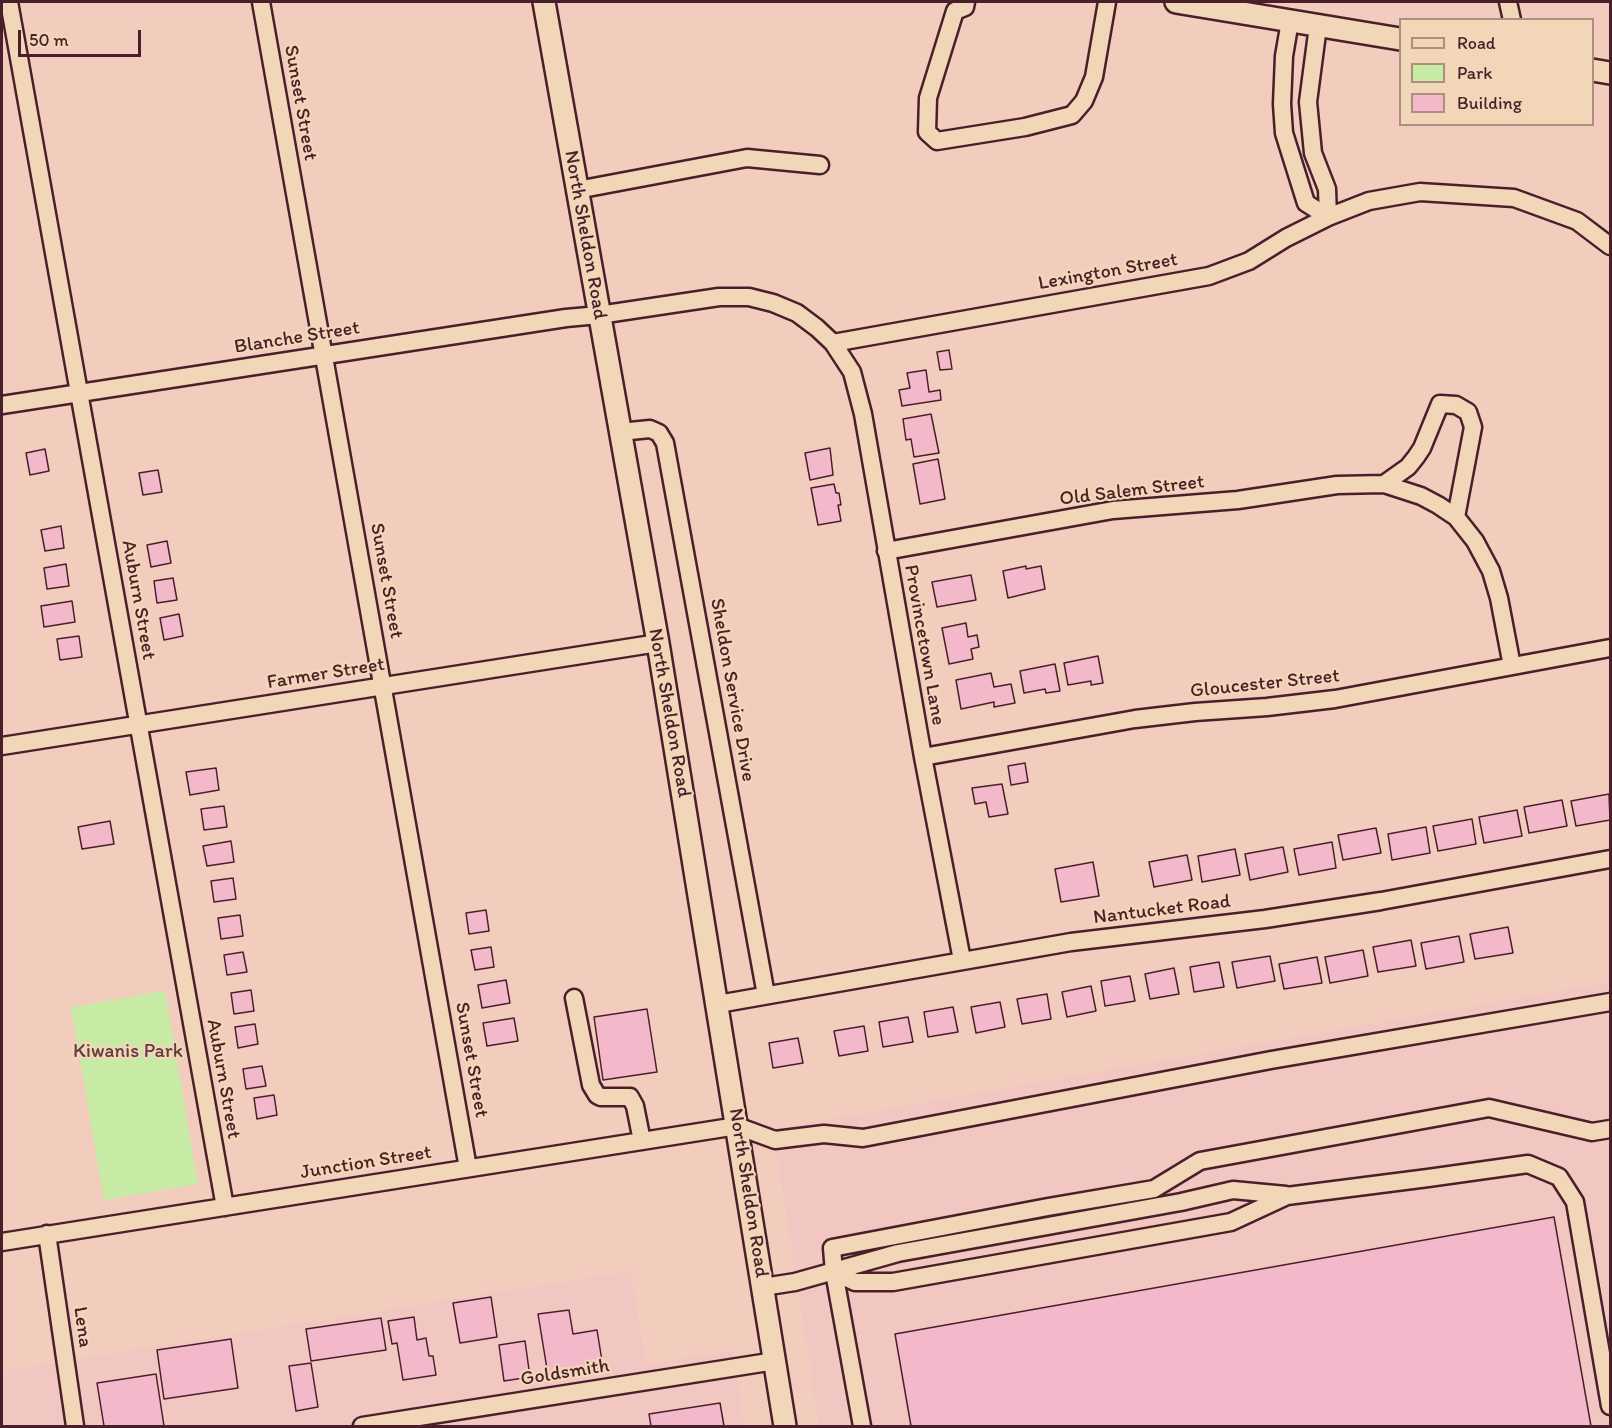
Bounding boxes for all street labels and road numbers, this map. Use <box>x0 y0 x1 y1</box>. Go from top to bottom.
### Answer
street label: Sunset Street <box>278 43 322 163</box>
street label: North Sheldon Road <box>558 149 612 321</box>
street label: Lexington Street <box>1036 248 1180 296</box>
street label: Blanche Street <box>233 316 361 360</box>
street label: Old Salem Street <box>1058 470 1206 512</box>
street label: Sunset Street <box>364 521 408 641</box>
street label: Auburn Street <box>116 538 160 662</box>
street label: Provincetown Lane <box>898 563 950 727</box>
street label: Sheldon Service Drive <box>704 596 760 784</box>
street label: North Sheldon Road <box>642 627 696 799</box>
street label: Farmer Street <box>265 653 387 695</box>
street label: Gloucester Street <box>1189 664 1341 704</box>
street label: Nantucket Road <box>1092 890 1232 930</box>
street label: Sunset Street <box>449 1000 493 1120</box>
street label: Auburn Street <box>201 1017 245 1141</box>
street label: North Sheldon Road <box>723 1106 773 1280</box>
street label: Junction Street <box>299 1141 433 1185</box>
street label: Lena <box>67 1305 97 1349</box>
street label: Goldsmith <box>519 1354 611 1392</box>

